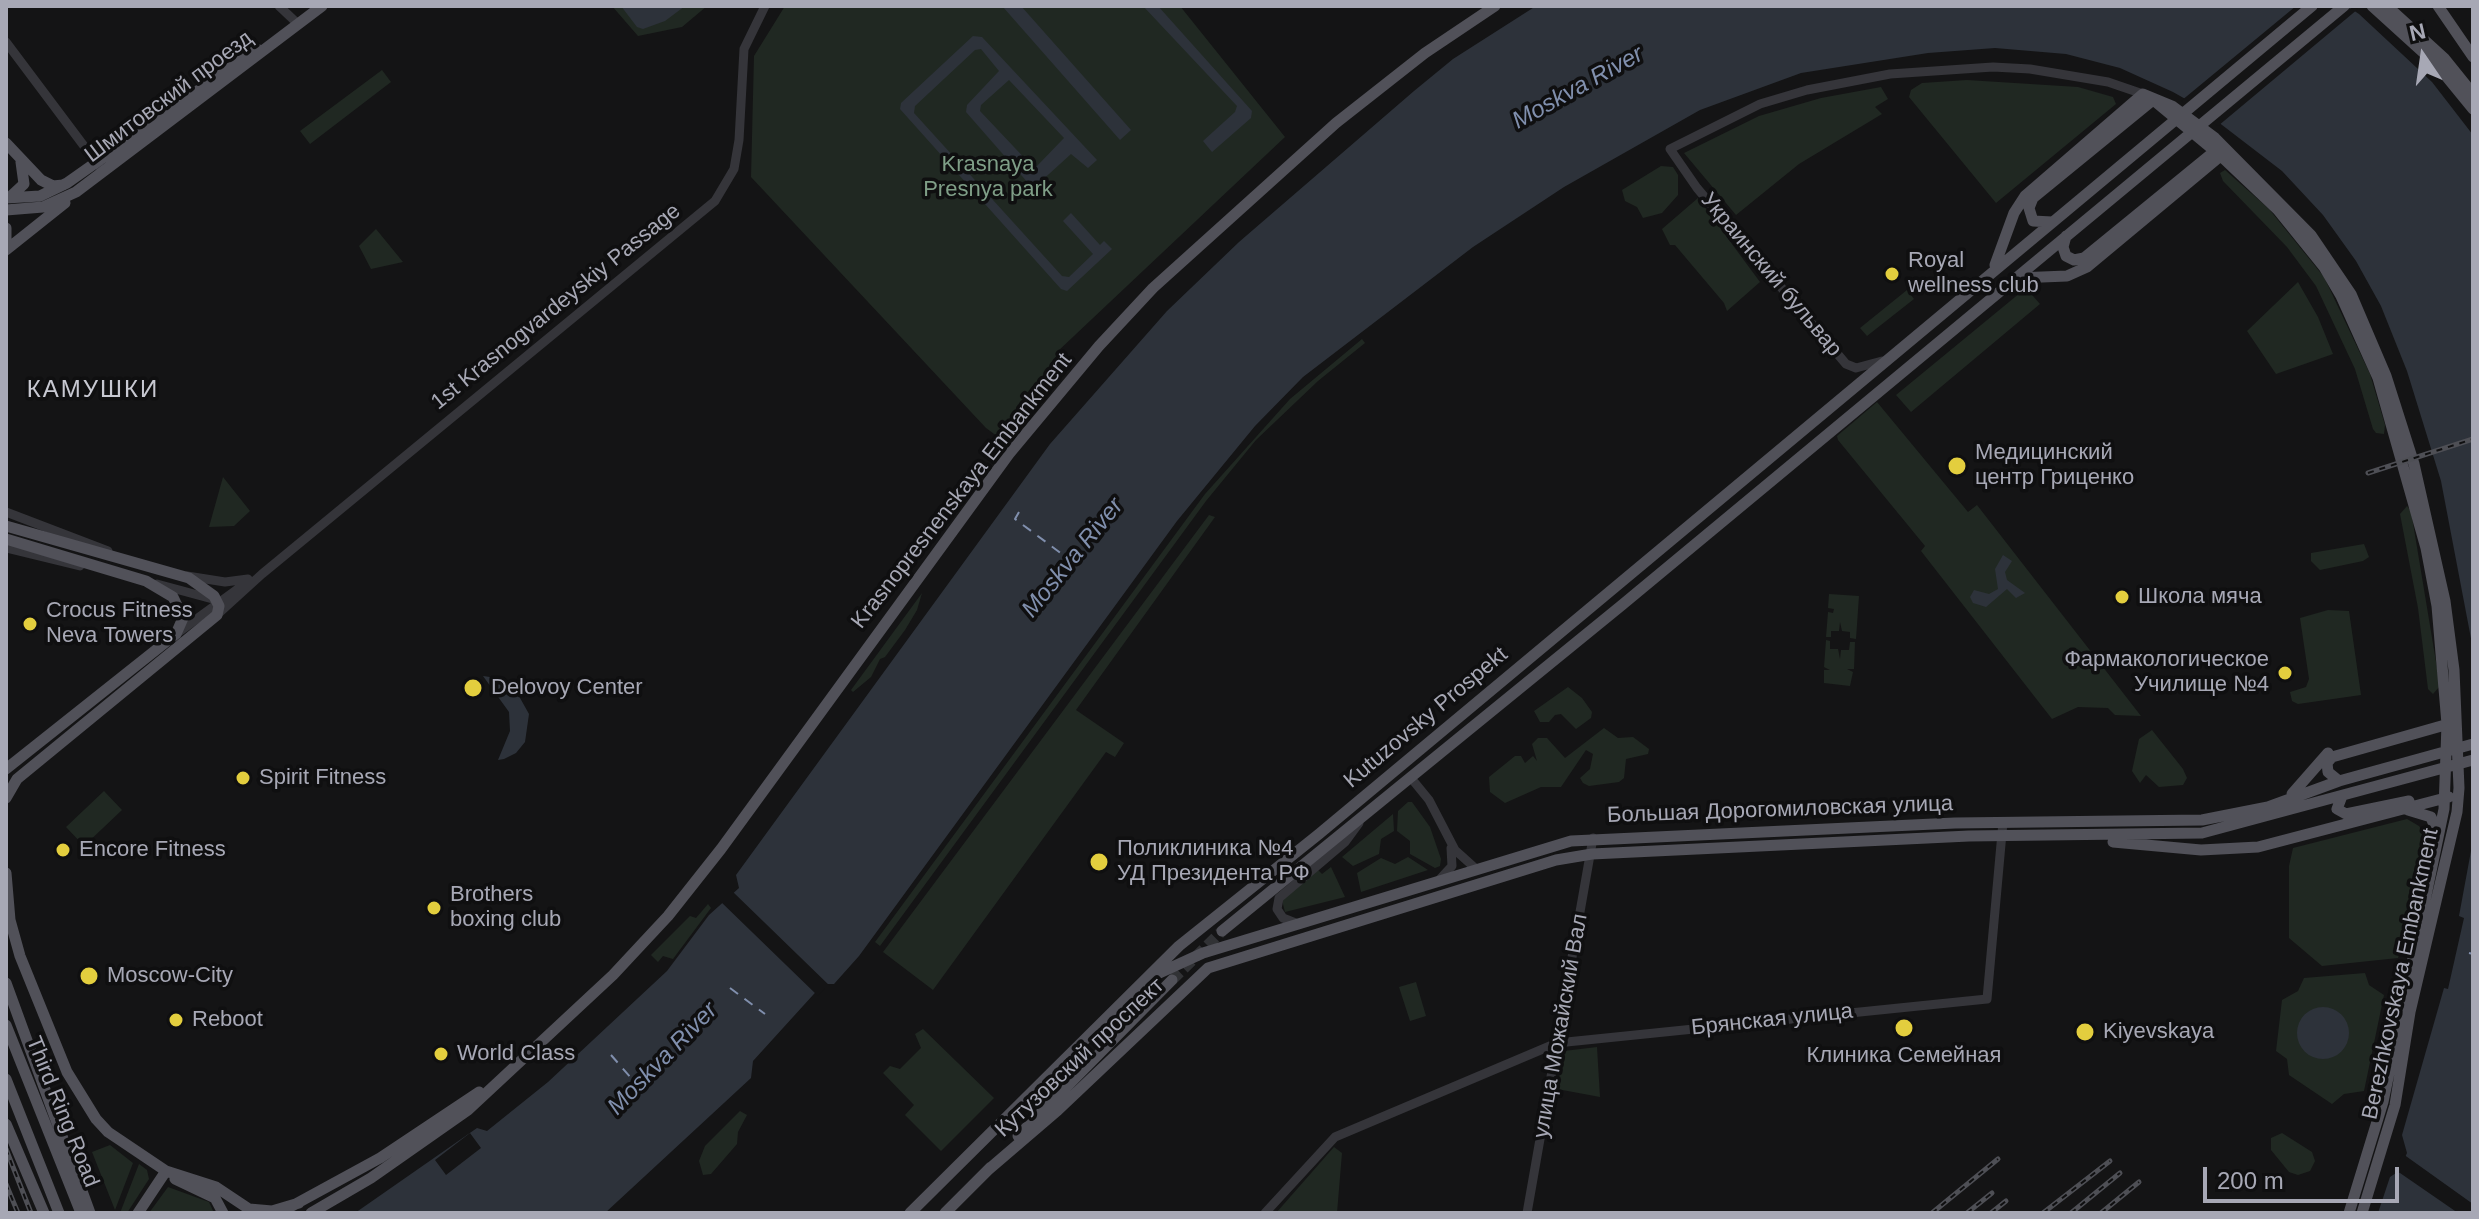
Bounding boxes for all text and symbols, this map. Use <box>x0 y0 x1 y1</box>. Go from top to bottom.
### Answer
north arrow <box>2383 16 2463 96</box>
text: N <box>2407 18 2428 46</box>
street label: Шмитовский проезд <box>80 25 258 169</box>
water label: Moskva River <box>1507 40 1649 136</box>
park label: Krasnaya Presnya park <box>923 152 1053 204</box>
street label: Украинский бульвар <box>1695 188 1847 362</box>
street label: 1st Krasnogvardeyskiy Passage <box>426 198 686 416</box>
place label: Royal wellness club <box>1908 248 2039 300</box>
marker: Royal wellness club <box>1883 265 1901 283</box>
street label: Krasnopresnenskaya Embankment <box>846 348 1078 634</box>
district label: КАМУШКИ <box>27 376 159 404</box>
place label: Медицинский центр Гриценко <box>1975 440 2134 492</box>
marker: Медицинский центр Гриценко <box>1946 455 1968 477</box>
water label: Moskva River <box>1016 492 1130 624</box>
place label: Школа мяча <box>2138 584 2262 610</box>
marker: Школа мяча <box>2113 588 2131 606</box>
place label: Crocus Fitness Neva Towers <box>46 598 193 650</box>
marker: Crocus Fitness Neva Towers <box>21 615 39 633</box>
street label: Kutuzovsky Prospekt <box>1339 642 1513 794</box>
place label: Фармакологическое Училище №4 <box>2064 647 2269 698</box>
marker: Фармакологическое Училище №4 <box>2276 664 2294 682</box>
place label: Delovoy Center <box>491 675 643 701</box>
marker: Delovoy Center <box>462 677 484 699</box>
place label: Spirit Fitness <box>259 765 386 791</box>
marker: Spirit Fitness <box>234 769 252 787</box>
street label: Большая Дорогомиловская улица <box>1607 791 1953 829</box>
street label: Berezhkovskaya Embankment <box>2357 826 2445 1122</box>
place label: Поликлиника №4 УД Президента РФ <box>1117 836 1310 888</box>
place label: Encore Fitness <box>79 837 226 863</box>
marker: Encore Fitness <box>54 841 72 859</box>
marker: Поликлиника №4 УД Президента РФ <box>1088 851 1110 873</box>
place label: Brothers boxing club <box>450 882 561 934</box>
marker: Brothers boxing club <box>425 899 443 917</box>
street label: улица Можайский Вал <box>1528 912 1594 1140</box>
place label: Moscow-City <box>107 963 233 989</box>
marker: Moscow-City <box>78 965 100 987</box>
street label: Кутузовский проспект <box>990 973 1170 1143</box>
water label: Moskva River <box>602 997 724 1121</box>
street label: Брянская улица <box>1690 998 1854 1042</box>
place label: Reboot <box>192 1007 263 1033</box>
marker: Reboot <box>167 1011 185 1029</box>
marker: Клиника Семейная <box>1893 1017 1915 1039</box>
place label: Kiyevskaya <box>2103 1019 2214 1045</box>
marker: Kiyevskaya <box>2074 1021 2096 1043</box>
street label: Third Ring Road <box>20 1033 104 1191</box>
place label: World Class <box>457 1041 575 1067</box>
place label: Клиника Семейная <box>1807 1043 2001 1069</box>
marker: World Class <box>432 1045 450 1063</box>
scale bar <box>2207 1151 2403 1201</box>
text: 200 m <box>2217 1167 2284 1194</box>

